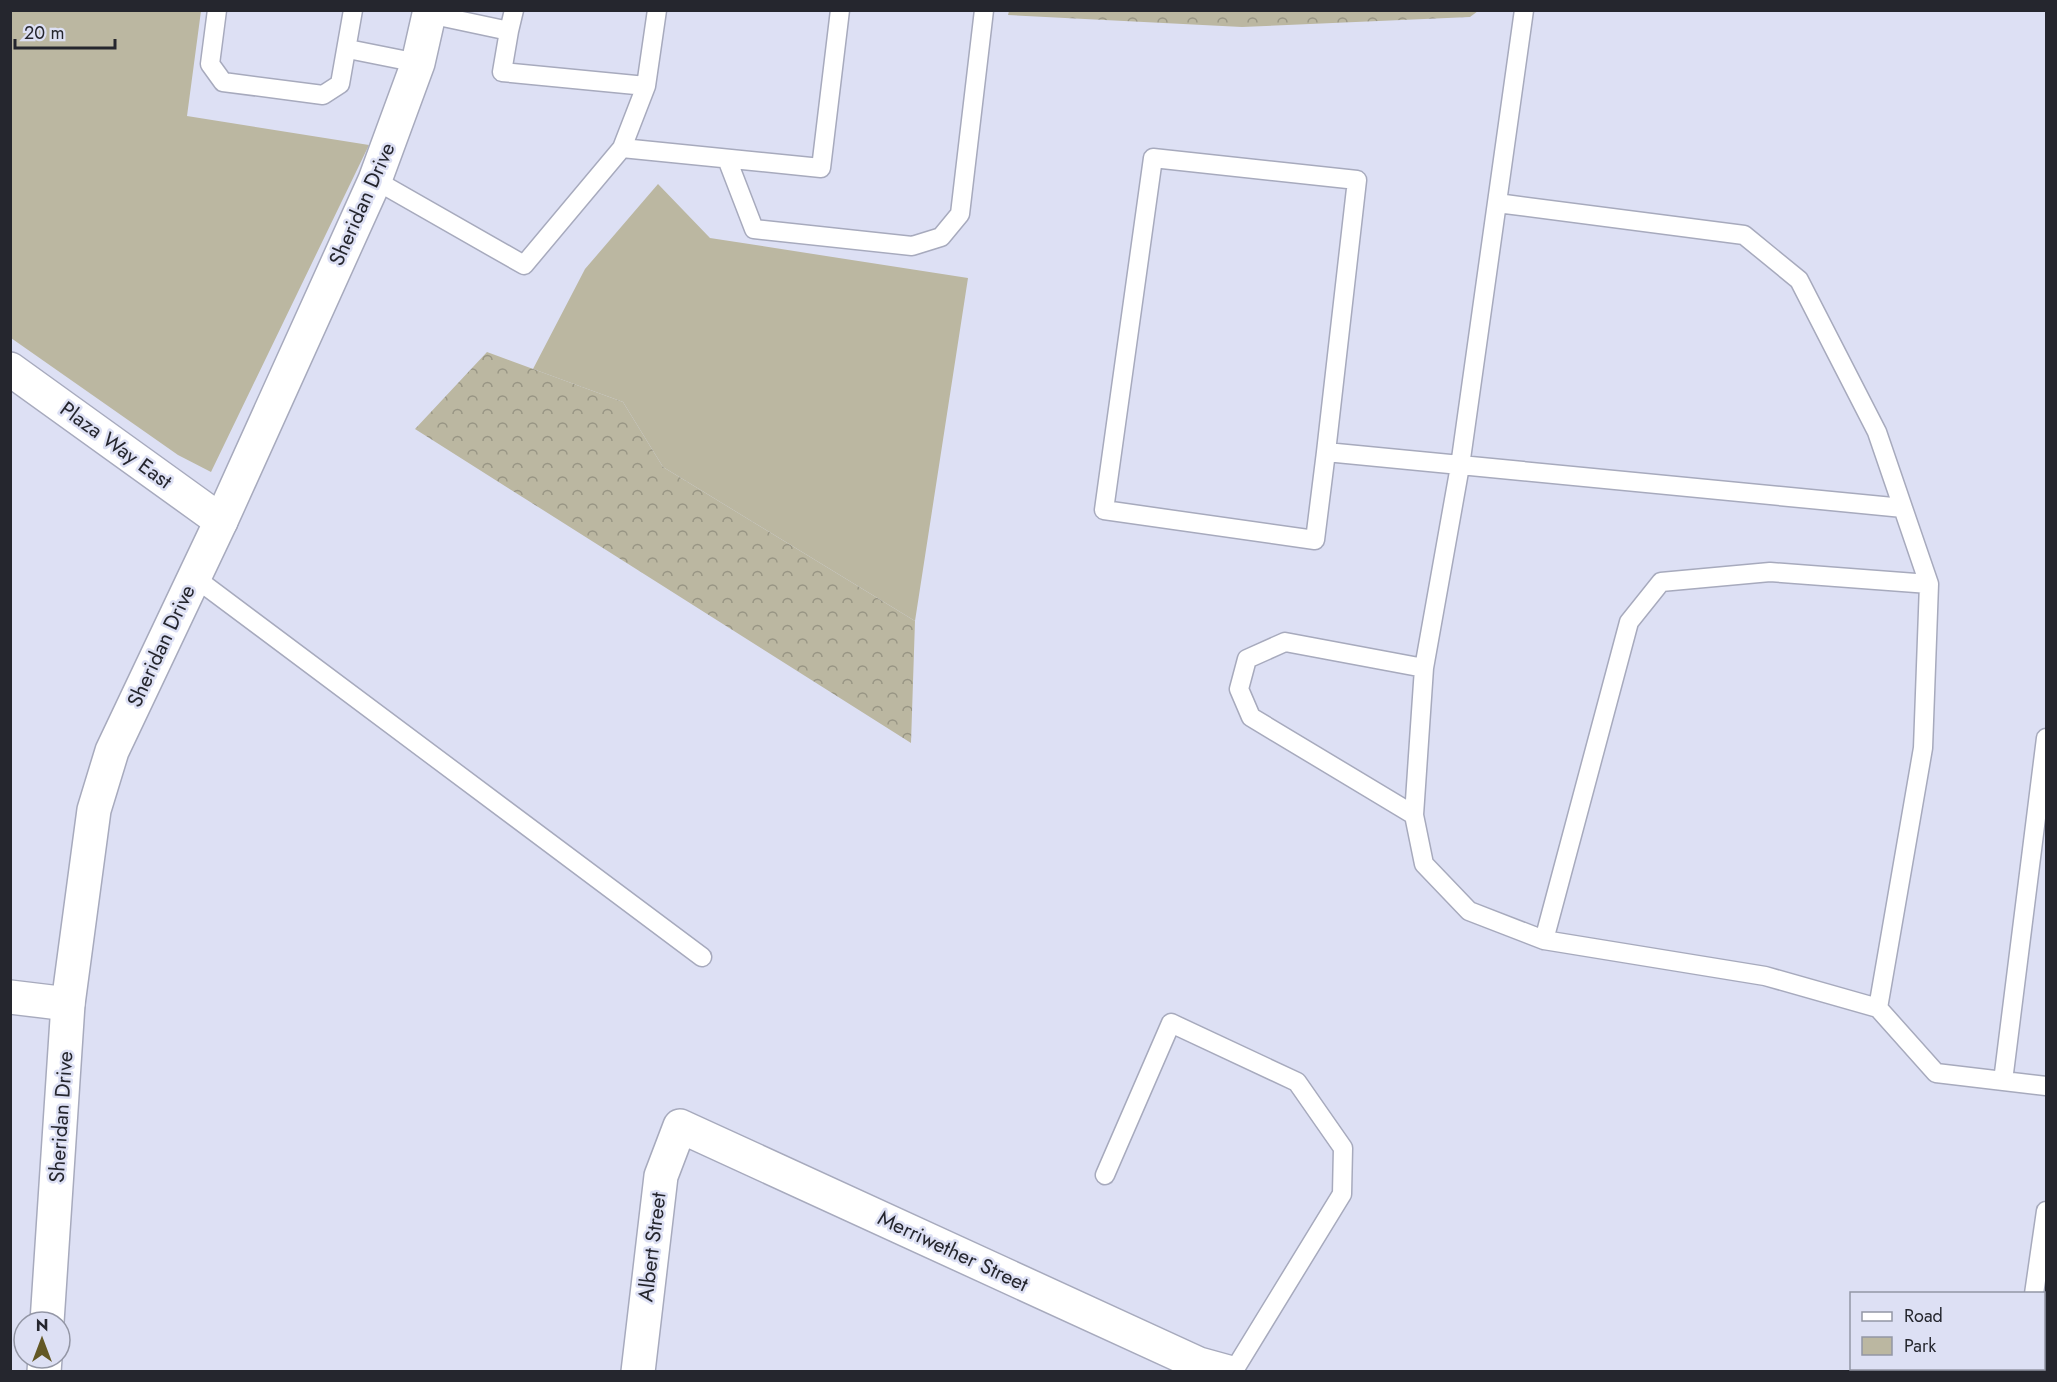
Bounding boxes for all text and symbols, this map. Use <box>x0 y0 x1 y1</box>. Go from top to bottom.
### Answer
scale bar <box>15 12 116 50</box>
text: 20 m <box>24 20 64 46</box>
street label: Sheridan Drive <box>321 137 403 270</box>
street label: Plaza Way East <box>54 394 178 496</box>
street label: Sheridan Drive <box>119 580 203 712</box>
street label: Sheridan Drive <box>41 1050 81 1184</box>
street label: Albert Street <box>630 1191 674 1303</box>
street label: Merriwether Street <box>873 1203 1033 1299</box>
legend <box>1850 1292 2045 1370</box>
text: Road <box>1904 1303 1943 1329</box>
north arrow <box>12 1310 72 1370</box>
text: N <box>36 1314 48 1337</box>
text: Park <box>1904 1333 1936 1359</box>

